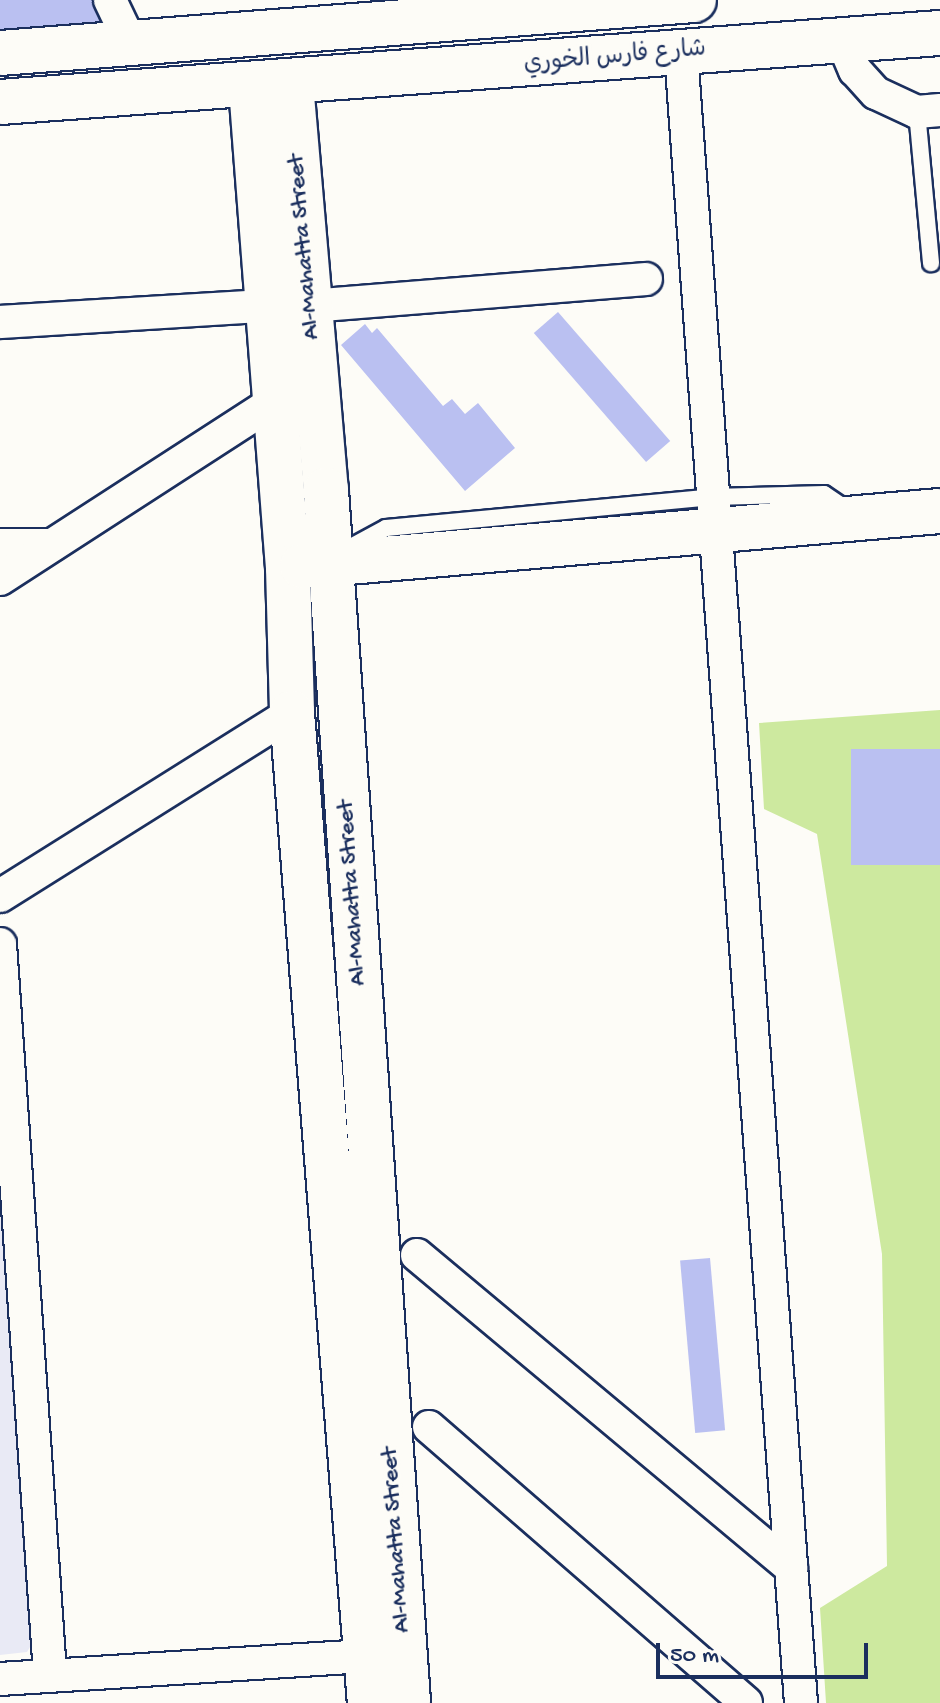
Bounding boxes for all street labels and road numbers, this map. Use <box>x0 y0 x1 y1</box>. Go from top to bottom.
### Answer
street label: شارع فارس الخوري <box>523 36 707 80</box>
street label: Al-Mahatta Street <box>283 153 327 341</box>
street label: Al-Mahatta Street <box>332 799 374 987</box>
street label: Al-Mahatta Street <box>376 1446 418 1634</box>

